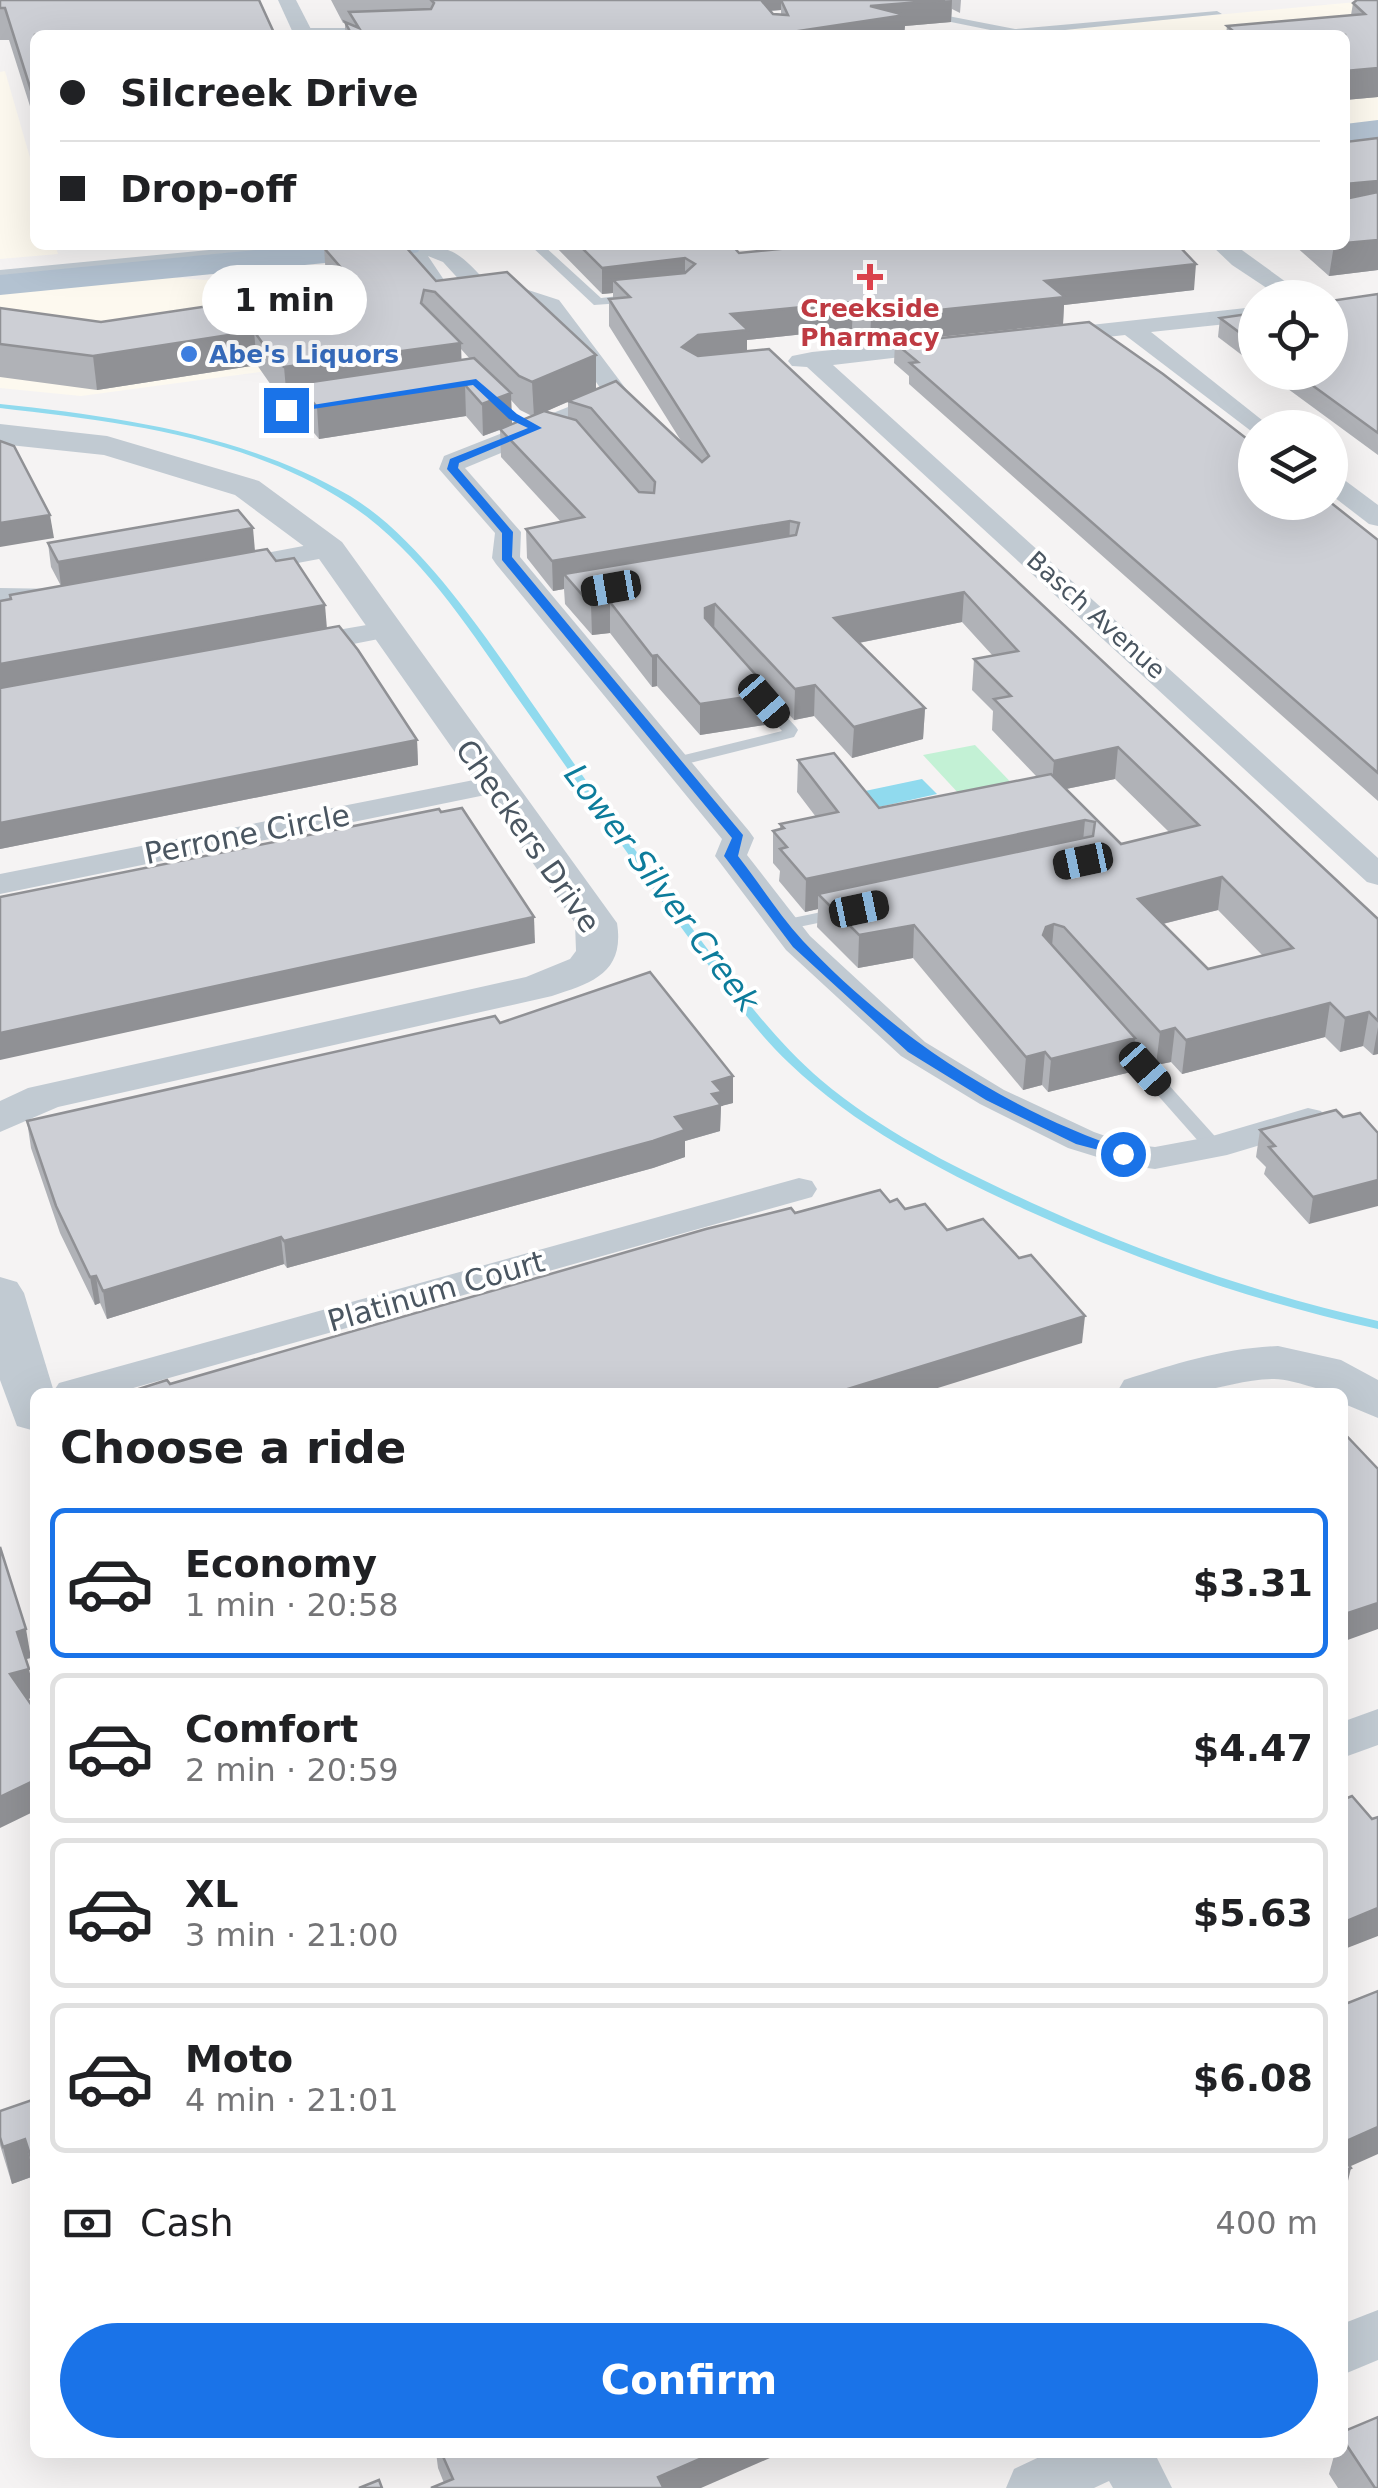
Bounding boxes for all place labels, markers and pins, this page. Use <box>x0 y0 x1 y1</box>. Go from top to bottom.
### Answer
marker: Creekside Pharmacy <box>859 266 881 288</box>
place label: Creekside Pharmacy <box>800 294 940 352</box>
place label: Abe's Liquors <box>209 340 399 369</box>
marker: Abe's Liquors <box>178 343 200 365</box>

